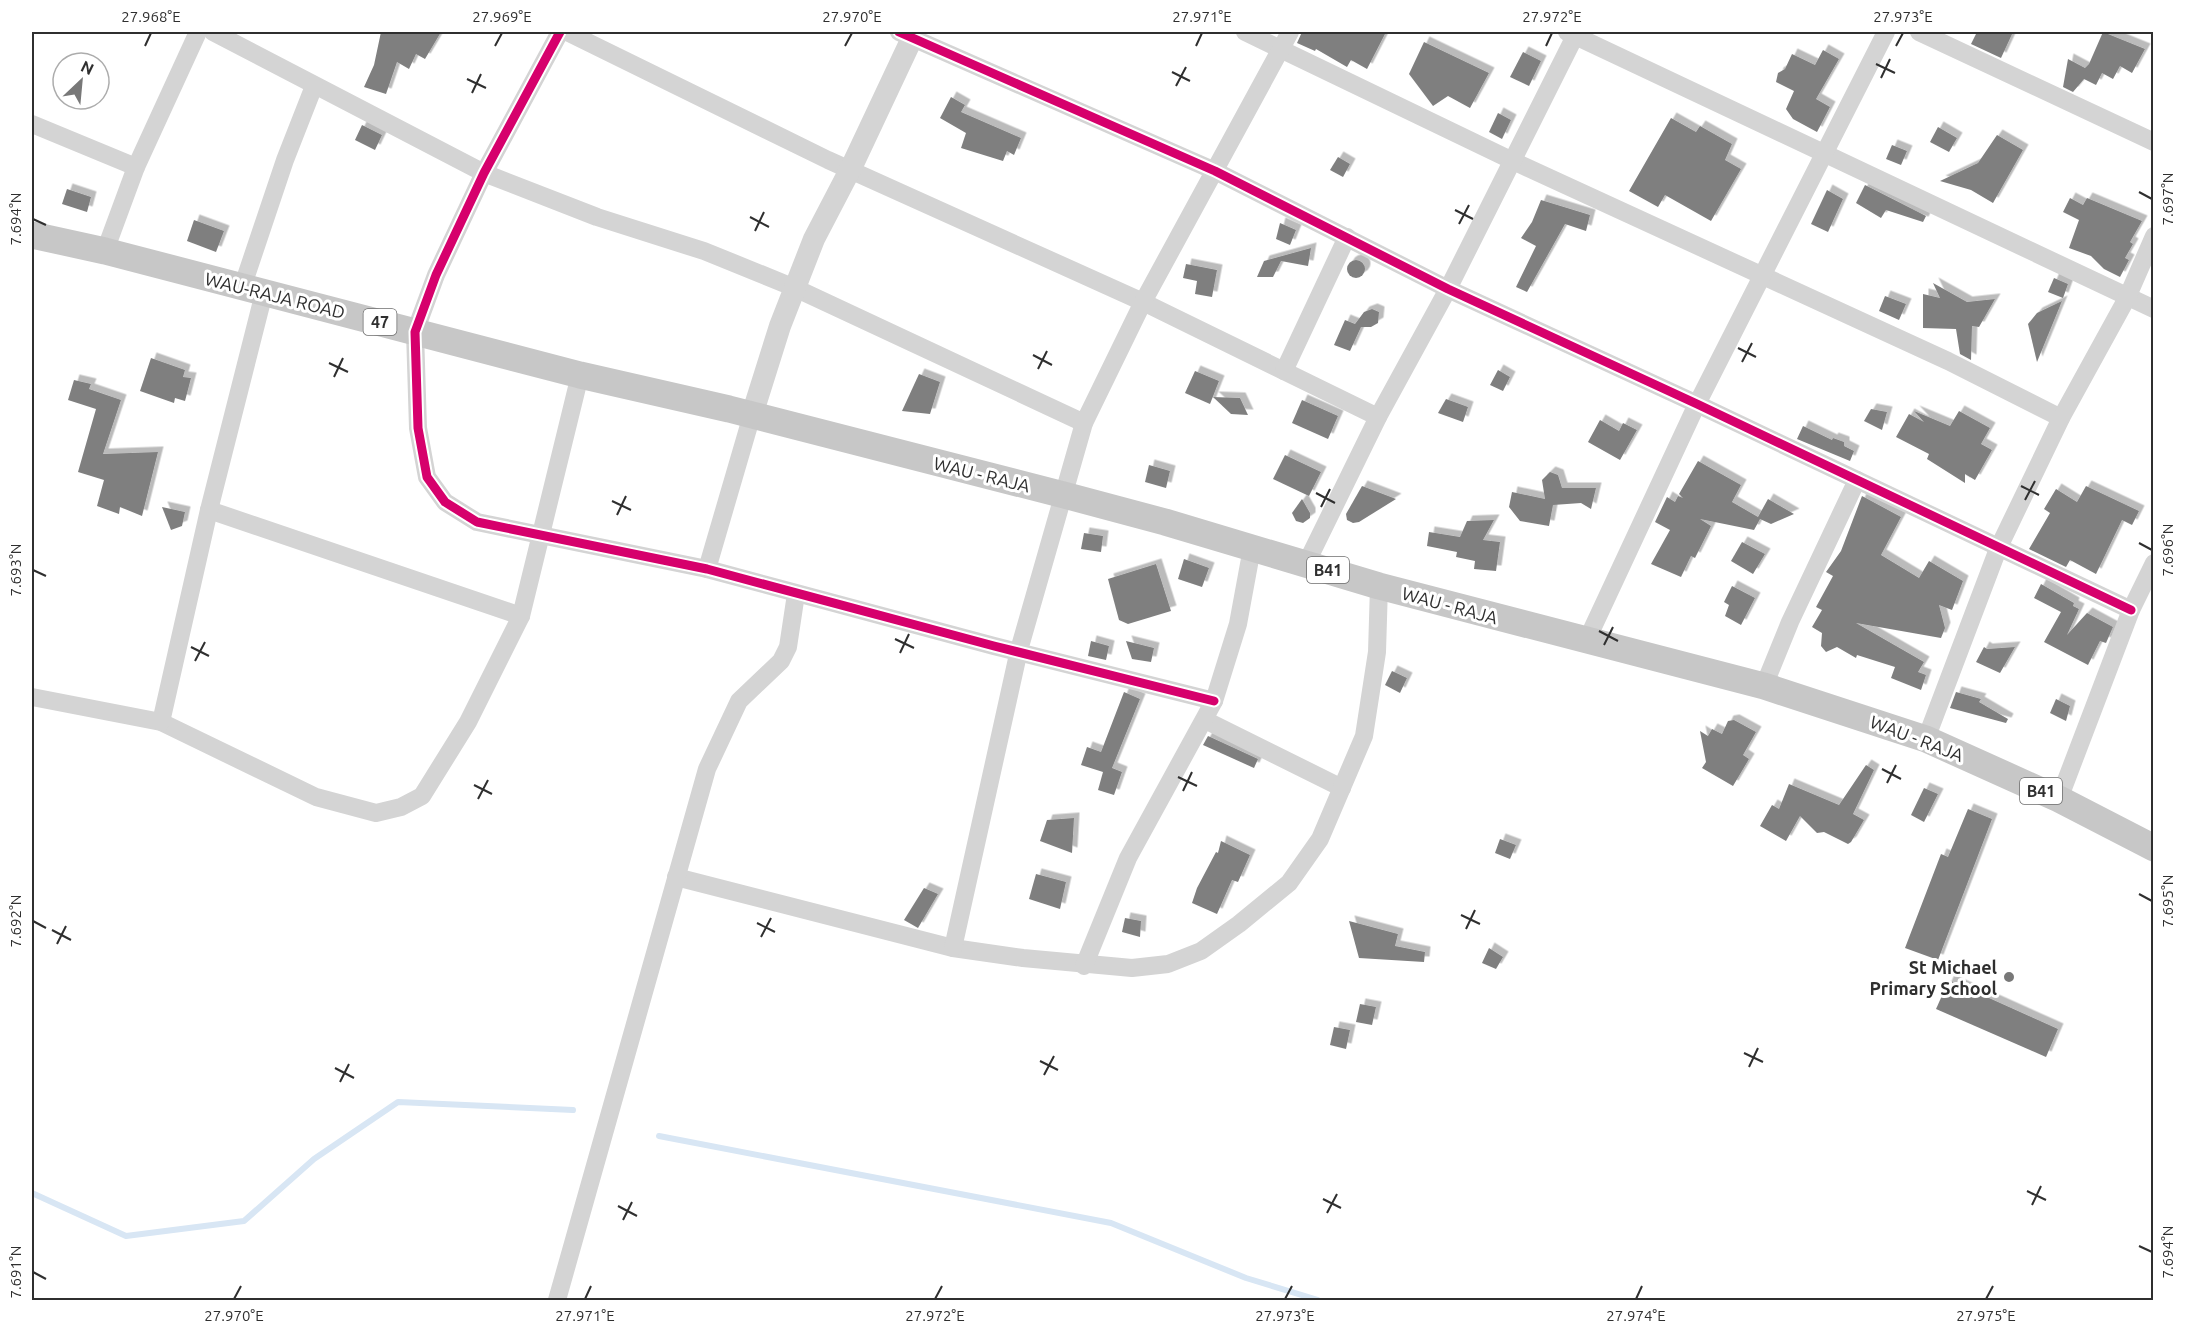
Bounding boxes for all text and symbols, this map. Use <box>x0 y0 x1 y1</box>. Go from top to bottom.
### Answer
text: 27.968°E <box>121 8 181 25</box>
text: 27.969°E <box>472 8 532 25</box>
text: 27.970°E <box>822 8 882 25</box>
text: 27.971°E <box>1172 8 1232 25</box>
text: 27.972°E <box>1522 8 1582 25</box>
text: 27.973°E <box>1873 8 1933 25</box>
north arrow <box>51 51 111 111</box>
text: N <box>78 57 97 78</box>
text: 7.697°N <box>2159 172 2176 226</box>
text: 7.694°N <box>7 192 24 246</box>
street label: WAU-RAJA ROAD <box>203 268 347 322</box>
road number: 47 <box>364 309 397 335</box>
street label: WAU - RAJA <box>932 452 1032 496</box>
text: 7.696°N <box>2159 523 2176 577</box>
text: 7.693°N <box>7 543 24 597</box>
road number: B41 <box>1307 557 1349 583</box>
street label: WAU - RAJA <box>1400 583 1500 627</box>
street label: WAU - RAJA <box>1868 711 1967 765</box>
road number: B41 <box>2020 778 2062 804</box>
text: 7.695°N <box>2159 874 2176 928</box>
text: 7.692°N <box>7 894 24 948</box>
place label: St Michael Primary School <box>1869 957 1998 998</box>
marker: St Michael Primary School <box>2002 970 2016 984</box>
text: 7.694°N <box>2159 1225 2176 1279</box>
text: 7.691°N <box>7 1245 24 1299</box>
text: 27.970°E <box>204 1307 264 1324</box>
text: 27.971°E <box>555 1307 615 1324</box>
text: 27.972°E <box>905 1307 965 1324</box>
text: 27.973°E <box>1255 1307 1315 1324</box>
text: 27.974°E <box>1606 1307 1666 1324</box>
text: 27.975°E <box>1956 1307 2016 1324</box>

